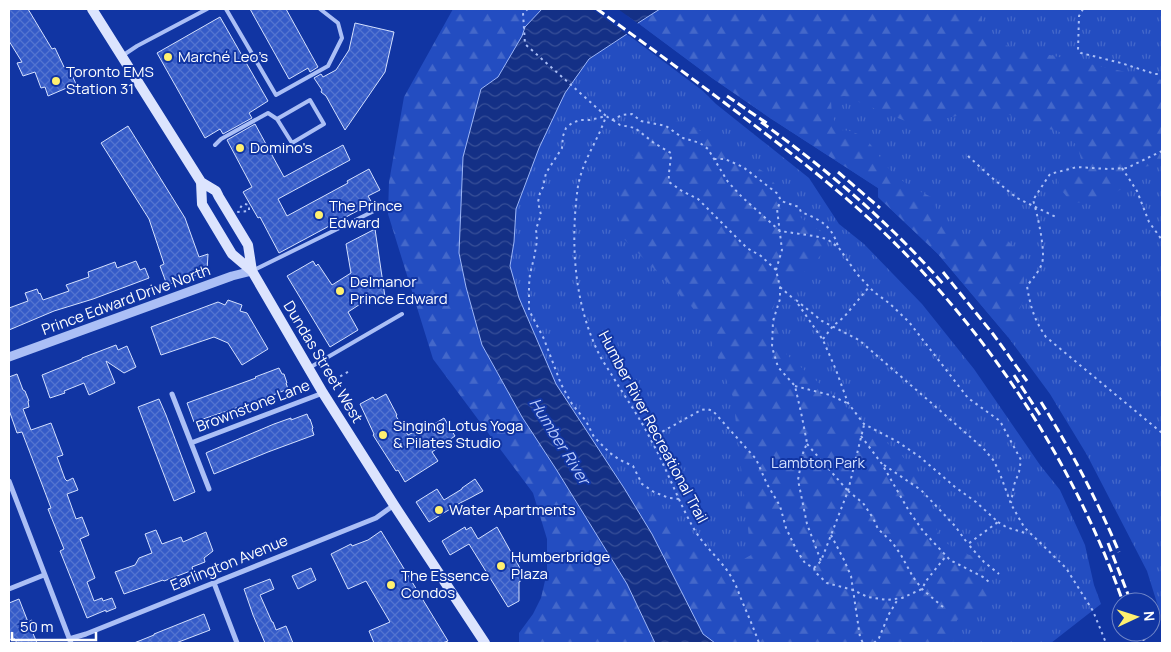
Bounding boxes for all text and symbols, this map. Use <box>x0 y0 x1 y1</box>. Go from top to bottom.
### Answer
place label: Marché Leo’s <box>178 46 268 67</box>
marker: Marché Leo’s <box>162 51 174 63</box>
place label: Toronto EMS Station 31 <box>66 61 154 99</box>
marker: Toronto EMS Station 31 <box>50 75 62 87</box>
place label: Domino's <box>250 137 312 158</box>
marker: Domino's <box>234 142 246 154</box>
place label: The Prince Edward <box>329 195 403 233</box>
marker: The Prince Edward <box>313 209 325 221</box>
street label: Prince Edward Drive North <box>39 259 213 340</box>
place label: Delmanor Prince Edward <box>350 271 448 309</box>
marker: Delmanor Prince Edward <box>334 285 346 297</box>
street label: Dundas Street West <box>279 297 368 427</box>
street label: Humber River Recreational Trail <box>594 327 713 527</box>
street label: Brownstone Lane <box>193 374 313 437</box>
water label: Humber River <box>525 393 597 491</box>
place label: Singing Lotus Yoga & Pilates Studio <box>393 415 523 453</box>
marker: Singing Lotus Yoga & Pilates Studio <box>377 429 389 441</box>
park label: Lambton Park <box>771 452 866 473</box>
place label: Water Apartments <box>449 499 576 520</box>
marker: Water Apartments <box>433 504 445 516</box>
street label: Earlington Avenue <box>167 529 291 596</box>
place label: Humberbridge Plaza <box>511 546 611 584</box>
marker: Humberbridge Plaza <box>495 560 507 572</box>
place label: The Essence Condos <box>401 565 489 603</box>
marker: The Essence Condos <box>385 579 397 591</box>
north arrow <box>1111 592 1161 642</box>
scale bar <box>12 610 96 642</box>
text: N <box>1140 610 1159 622</box>
text: 50 m <box>20 616 54 637</box>

